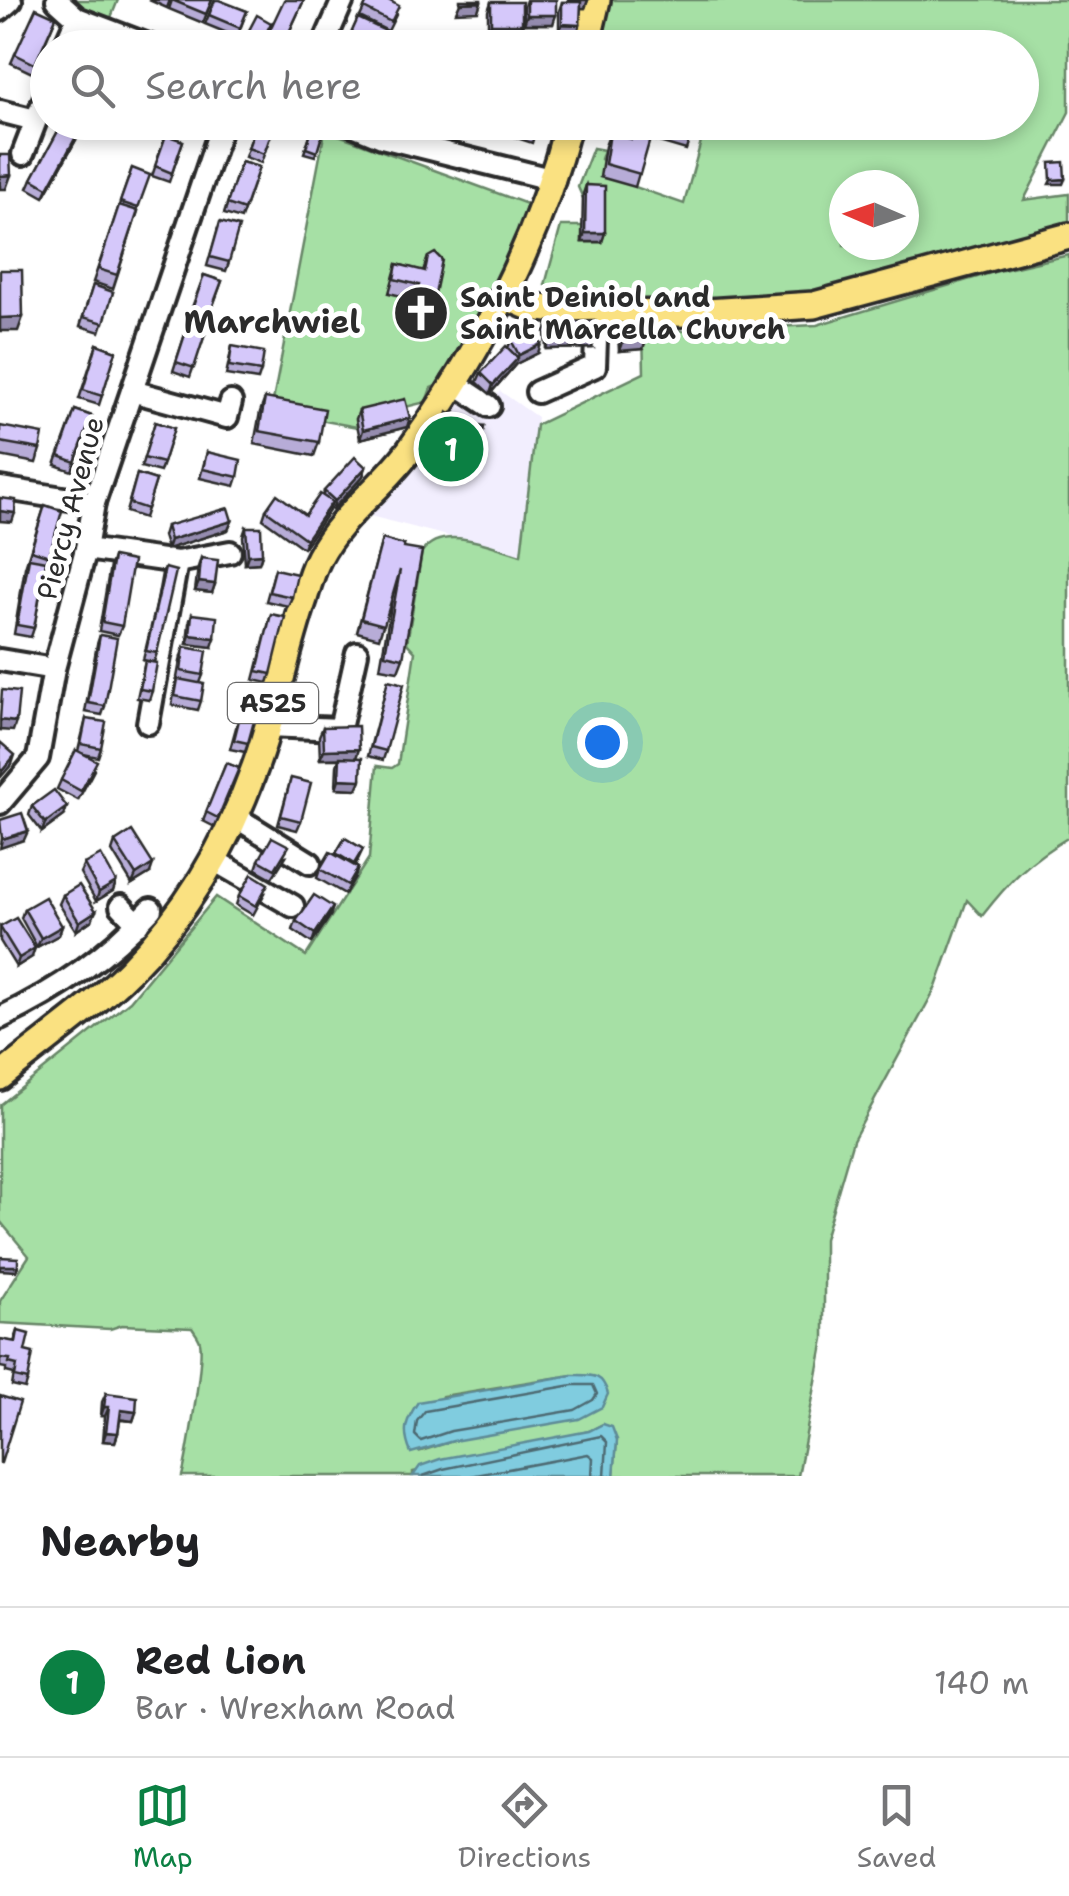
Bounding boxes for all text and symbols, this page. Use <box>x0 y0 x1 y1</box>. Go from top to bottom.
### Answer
search box <box>30 30 1039 140</box>
icon: search <box>65 58 120 113</box>
text: Search here <box>145 60 362 111</box>
north arrow <box>829 170 919 260</box>
place label: Saint Deiniol and Saint Marcella Church <box>460 278 785 348</box>
church icon: Saint Deiniol and Saint Marcella Church <box>391 283 451 343</box>
district label: Marchwiel <box>184 300 360 343</box>
street label: Piercy Avenue <box>27 412 113 604</box>
pin: 1 <box>418 412 484 486</box>
road number: A525 <box>228 683 318 723</box>
your location <box>577 717 628 768</box>
text: Nearby <box>40 1513 200 1569</box>
text: Red Lion <box>135 1635 306 1686</box>
text: 1 <box>65 1661 80 1704</box>
text: 140 m <box>934 1661 1029 1704</box>
text: Bar · Wrexham Road <box>135 1686 455 1729</box>
tab: Map <box>133 1778 193 1876</box>
tab: Directions <box>458 1778 591 1876</box>
tab: Saved <box>857 1778 936 1876</box>

